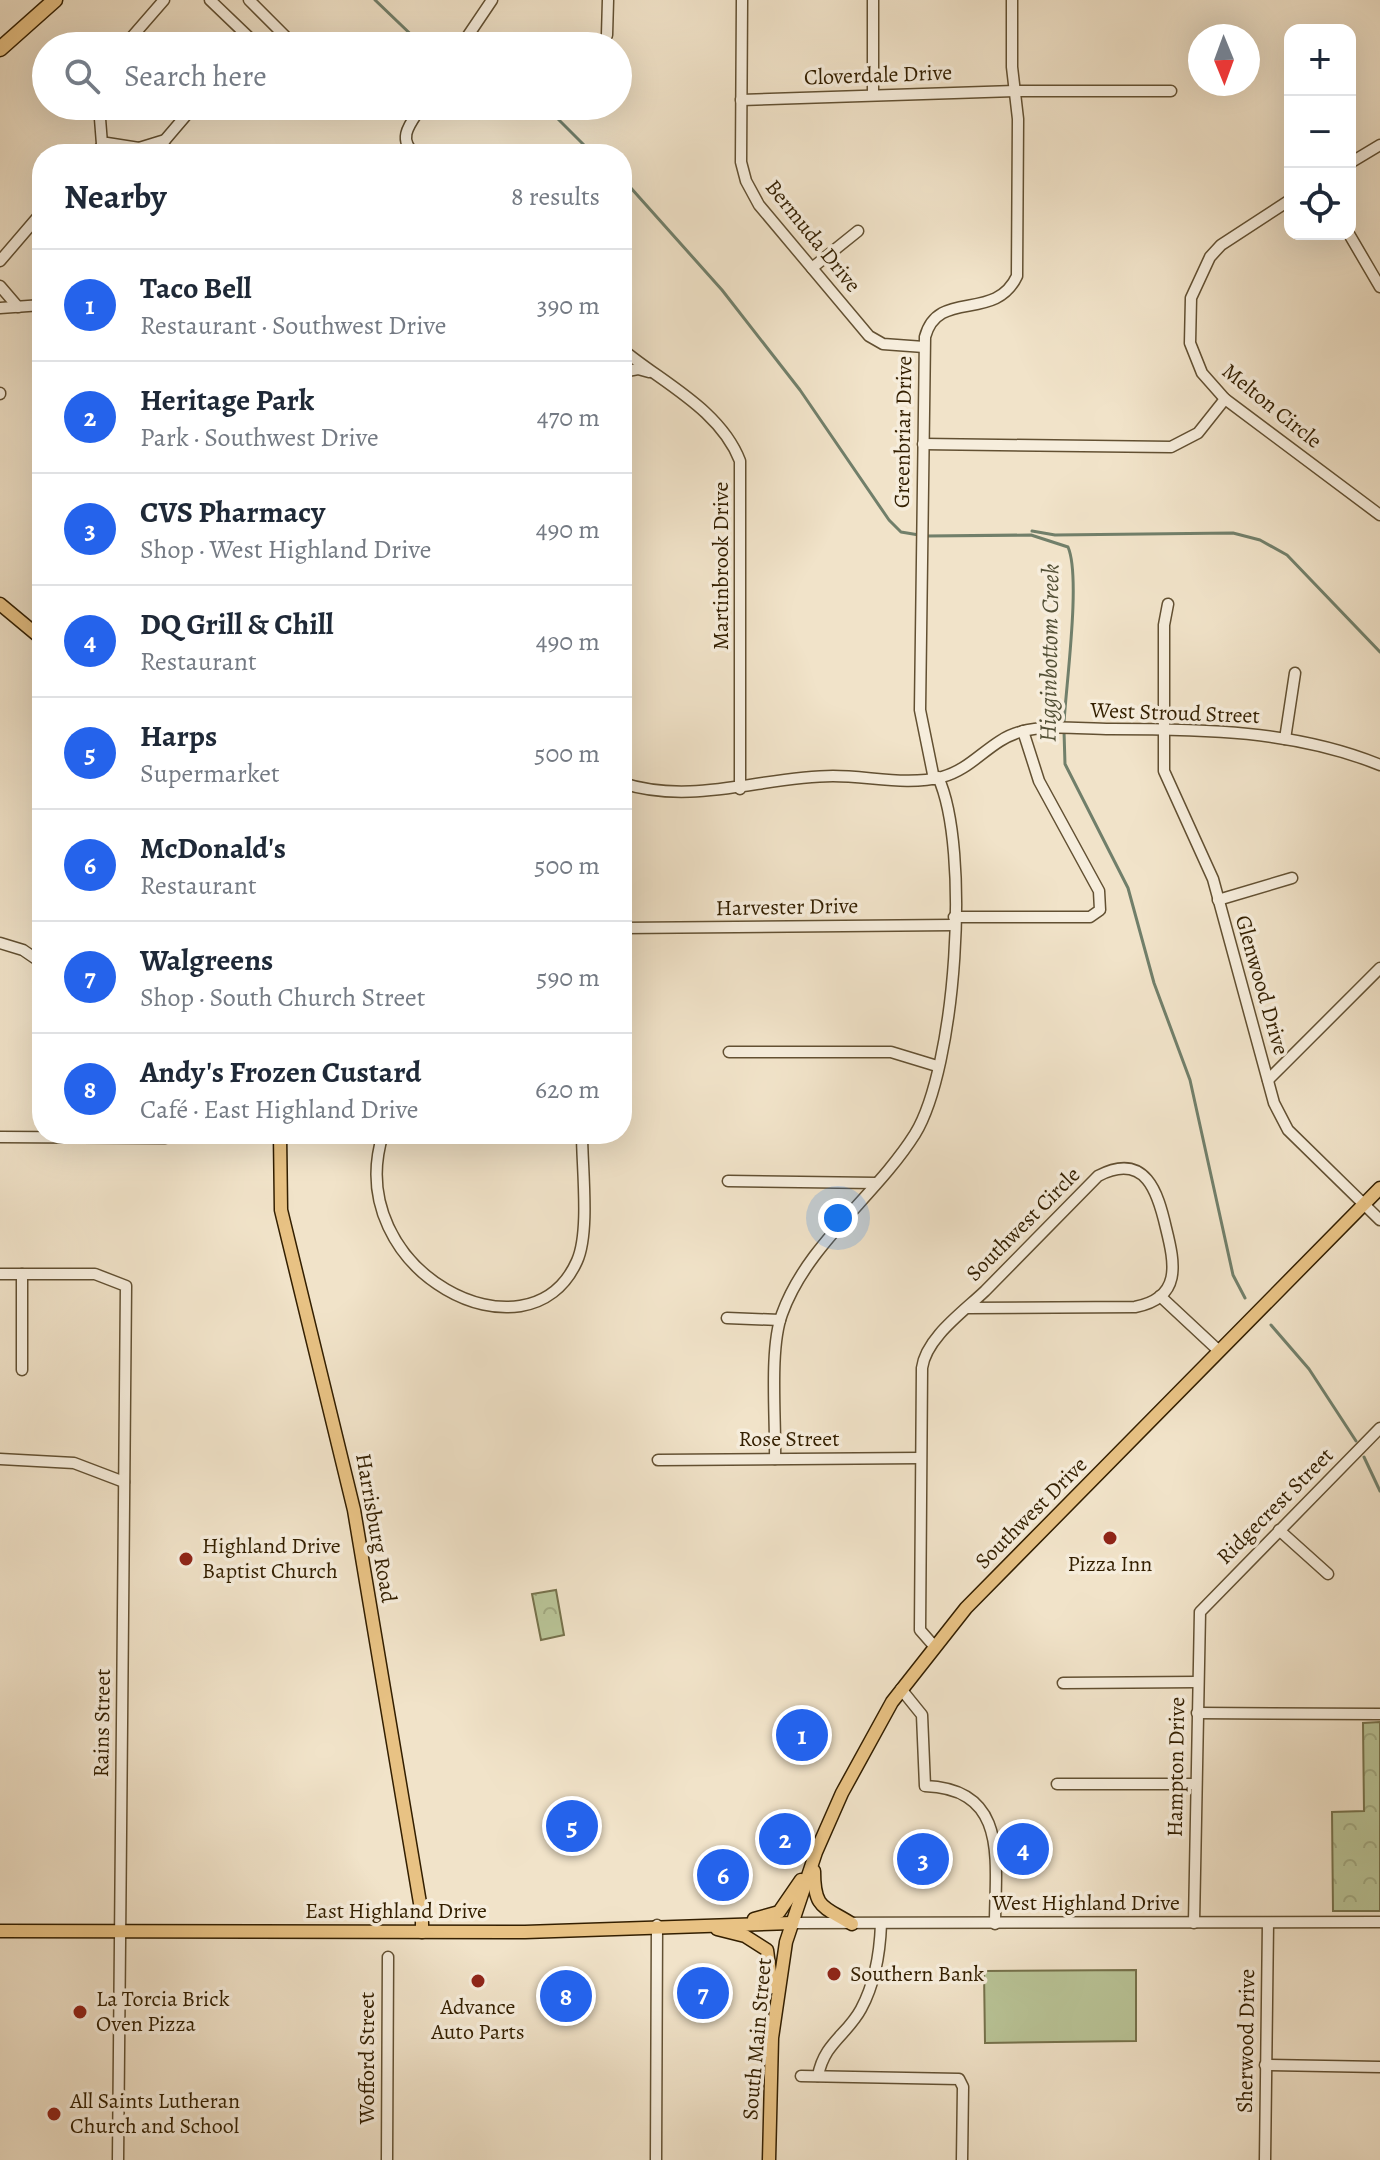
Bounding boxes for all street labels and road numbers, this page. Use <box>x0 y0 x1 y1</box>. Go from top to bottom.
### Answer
street label: Cloverdale Drive <box>803 57 953 93</box>
street label: Bermuda Drive <box>758 173 868 299</box>
street label: Greenbriar Drive <box>887 356 919 508</box>
street label: Melton Circle <box>1216 356 1328 456</box>
street label: Martinbrook Drive <box>706 482 736 650</box>
street label: West Stroud Street <box>1089 695 1260 731</box>
street label: Harvester Drive <box>715 891 859 923</box>
street label: Glenwood Drive <box>1228 912 1296 1058</box>
street label: Southwest Circle <box>959 1160 1087 1288</box>
street label: Rose Street <box>739 1424 839 1454</box>
street label: Ridgecrest Street <box>1210 1441 1340 1571</box>
street label: Southwest Drive <box>968 1450 1094 1576</box>
street label: Harrisburg Road <box>348 1451 404 1605</box>
street label: Rains Street <box>86 1668 118 1778</box>
street label: Hampton Drive <box>1160 1697 1192 1837</box>
street label: West Highland Drive <box>991 1888 1180 1918</box>
street label: East Highland Drive <box>305 1896 487 1926</box>
street label: South Main Street <box>735 1957 779 2121</box>
street label: Sherwood Drive <box>1230 1969 1262 2113</box>
street label: Wofford Street <box>352 1992 382 2125</box>

